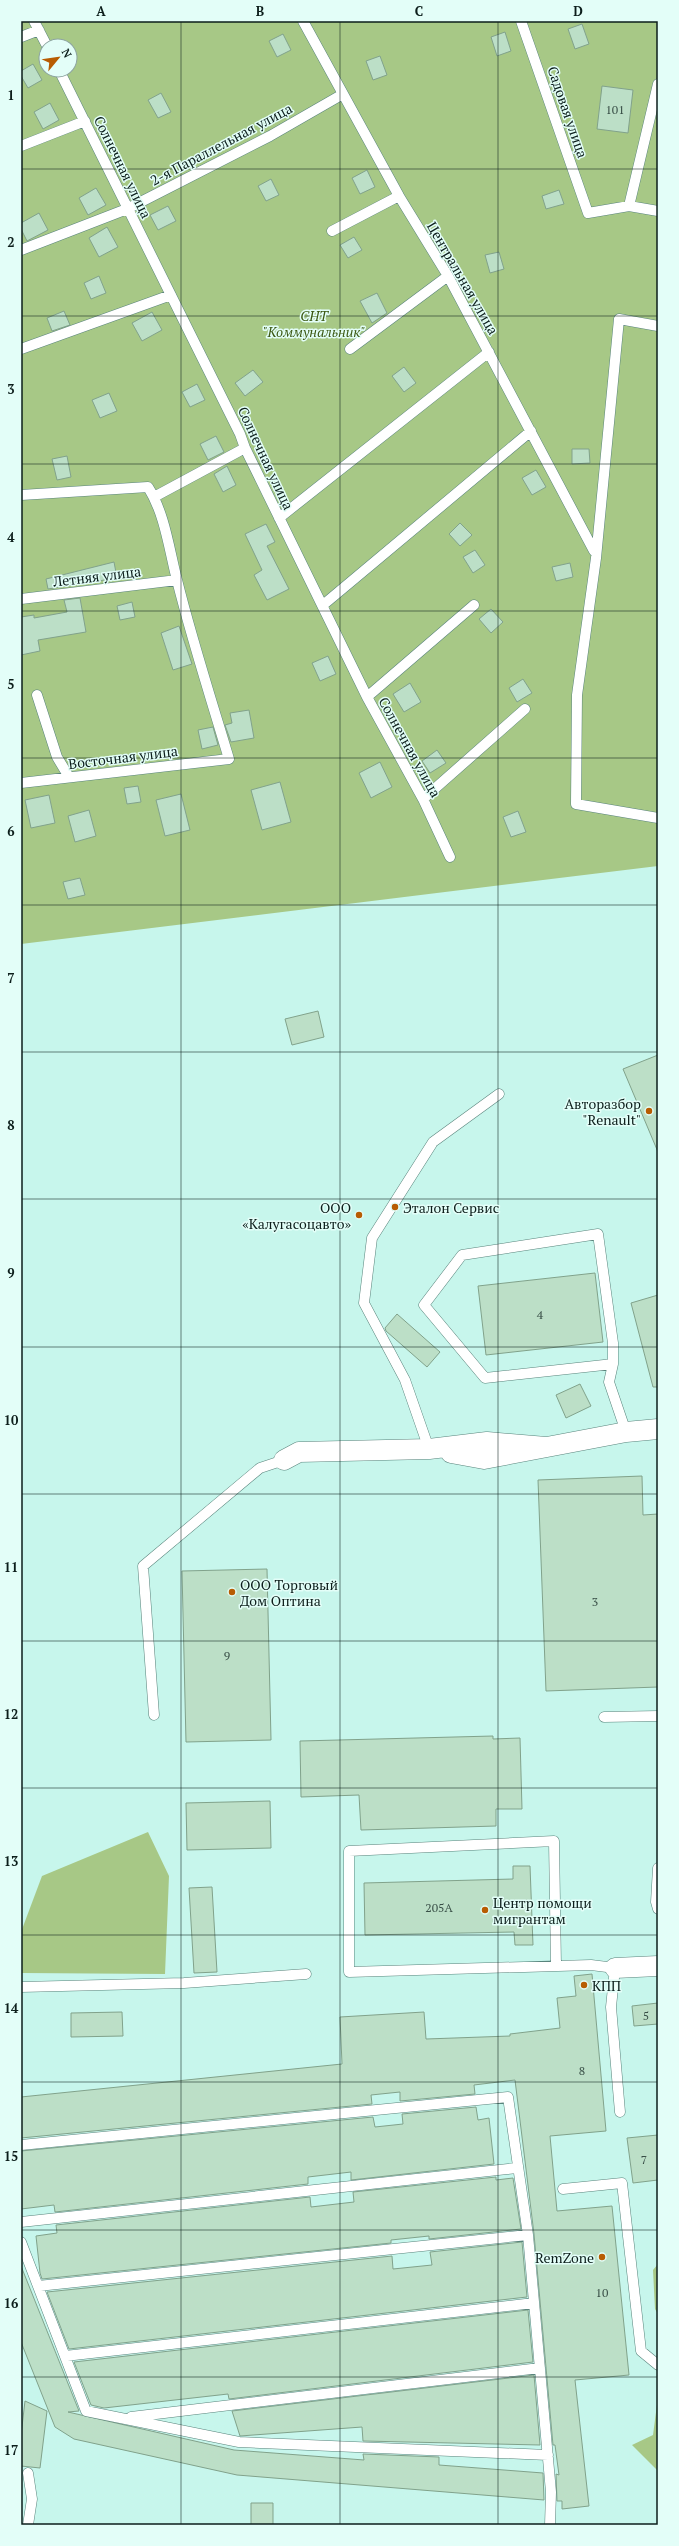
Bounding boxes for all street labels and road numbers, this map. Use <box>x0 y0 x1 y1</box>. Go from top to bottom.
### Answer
street label: Садовая улица <box>543 64 593 160</box>
street label: 2-я Параллельная улица <box>147 98 295 190</box>
street label: Солнечная улица <box>90 113 156 221</box>
street label: Центральная улица <box>423 218 503 338</box>
street label: Солнечная улица <box>234 403 298 513</box>
street label: Летняя улица <box>51 561 142 591</box>
street label: Солнечная улица <box>375 693 445 801</box>
street label: Восточная улица <box>67 741 179 773</box>

